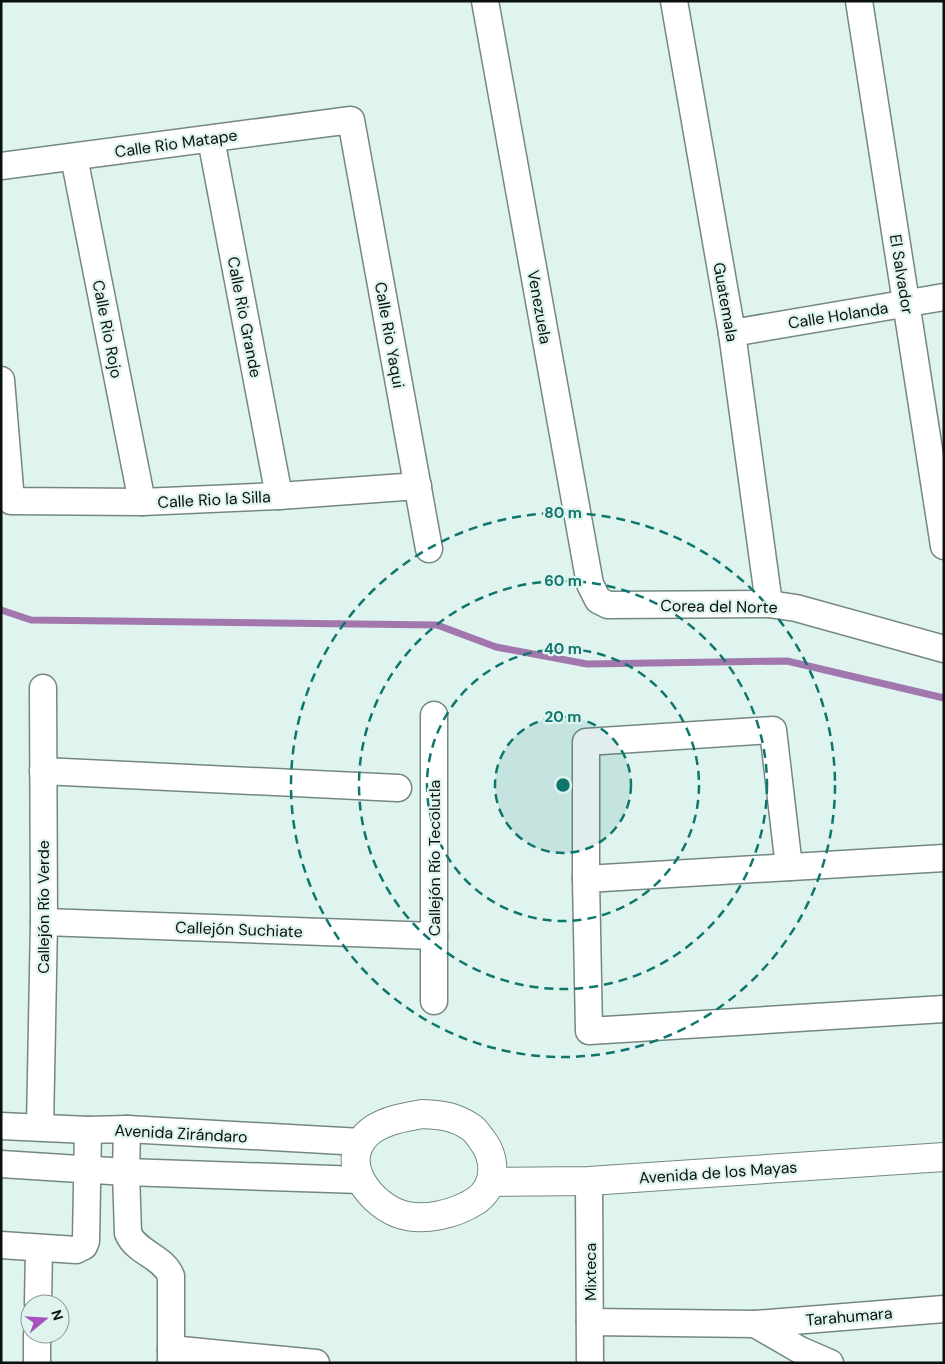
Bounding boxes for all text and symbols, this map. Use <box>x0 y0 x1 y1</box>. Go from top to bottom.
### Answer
street label: Calle Rio Matape <box>113 124 239 163</box>
street label: El Salvador <box>885 233 918 316</box>
street label: Calle Rio Grande <box>222 255 267 379</box>
street label: Guatemala <box>708 261 743 343</box>
street label: Venezuela <box>523 268 556 346</box>
street label: Calle Rio Rojo <box>88 278 127 380</box>
street label: Calle Rio Yaqui <box>370 280 409 390</box>
street label: Calle Holanda <box>786 297 890 334</box>
street label: Calle Rio la Silla <box>157 486 271 513</box>
text: 80 m <box>544 503 582 523</box>
text: 60 m <box>544 571 582 591</box>
street label: Corea del Norte <box>660 595 778 618</box>
text: 40 m <box>544 639 582 659</box>
text: 20 m <box>545 707 581 727</box>
centre of rings <box>554 776 572 794</box>
street label: Callejón Río Tecolutla <box>424 780 445 936</box>
street label: Callejón Río Verde <box>33 840 54 974</box>
street label: Callejón Suchiate <box>175 917 303 942</box>
street label: Avenida Zirándaro <box>114 1120 248 1147</box>
street label: Avenida de los Mayas <box>638 1156 798 1189</box>
street label: Mixteca <box>580 1243 601 1301</box>
north arrow <box>20 1294 70 1344</box>
street label: Tarahumara <box>805 1302 893 1331</box>
text: N <box>47 1307 68 1323</box>

